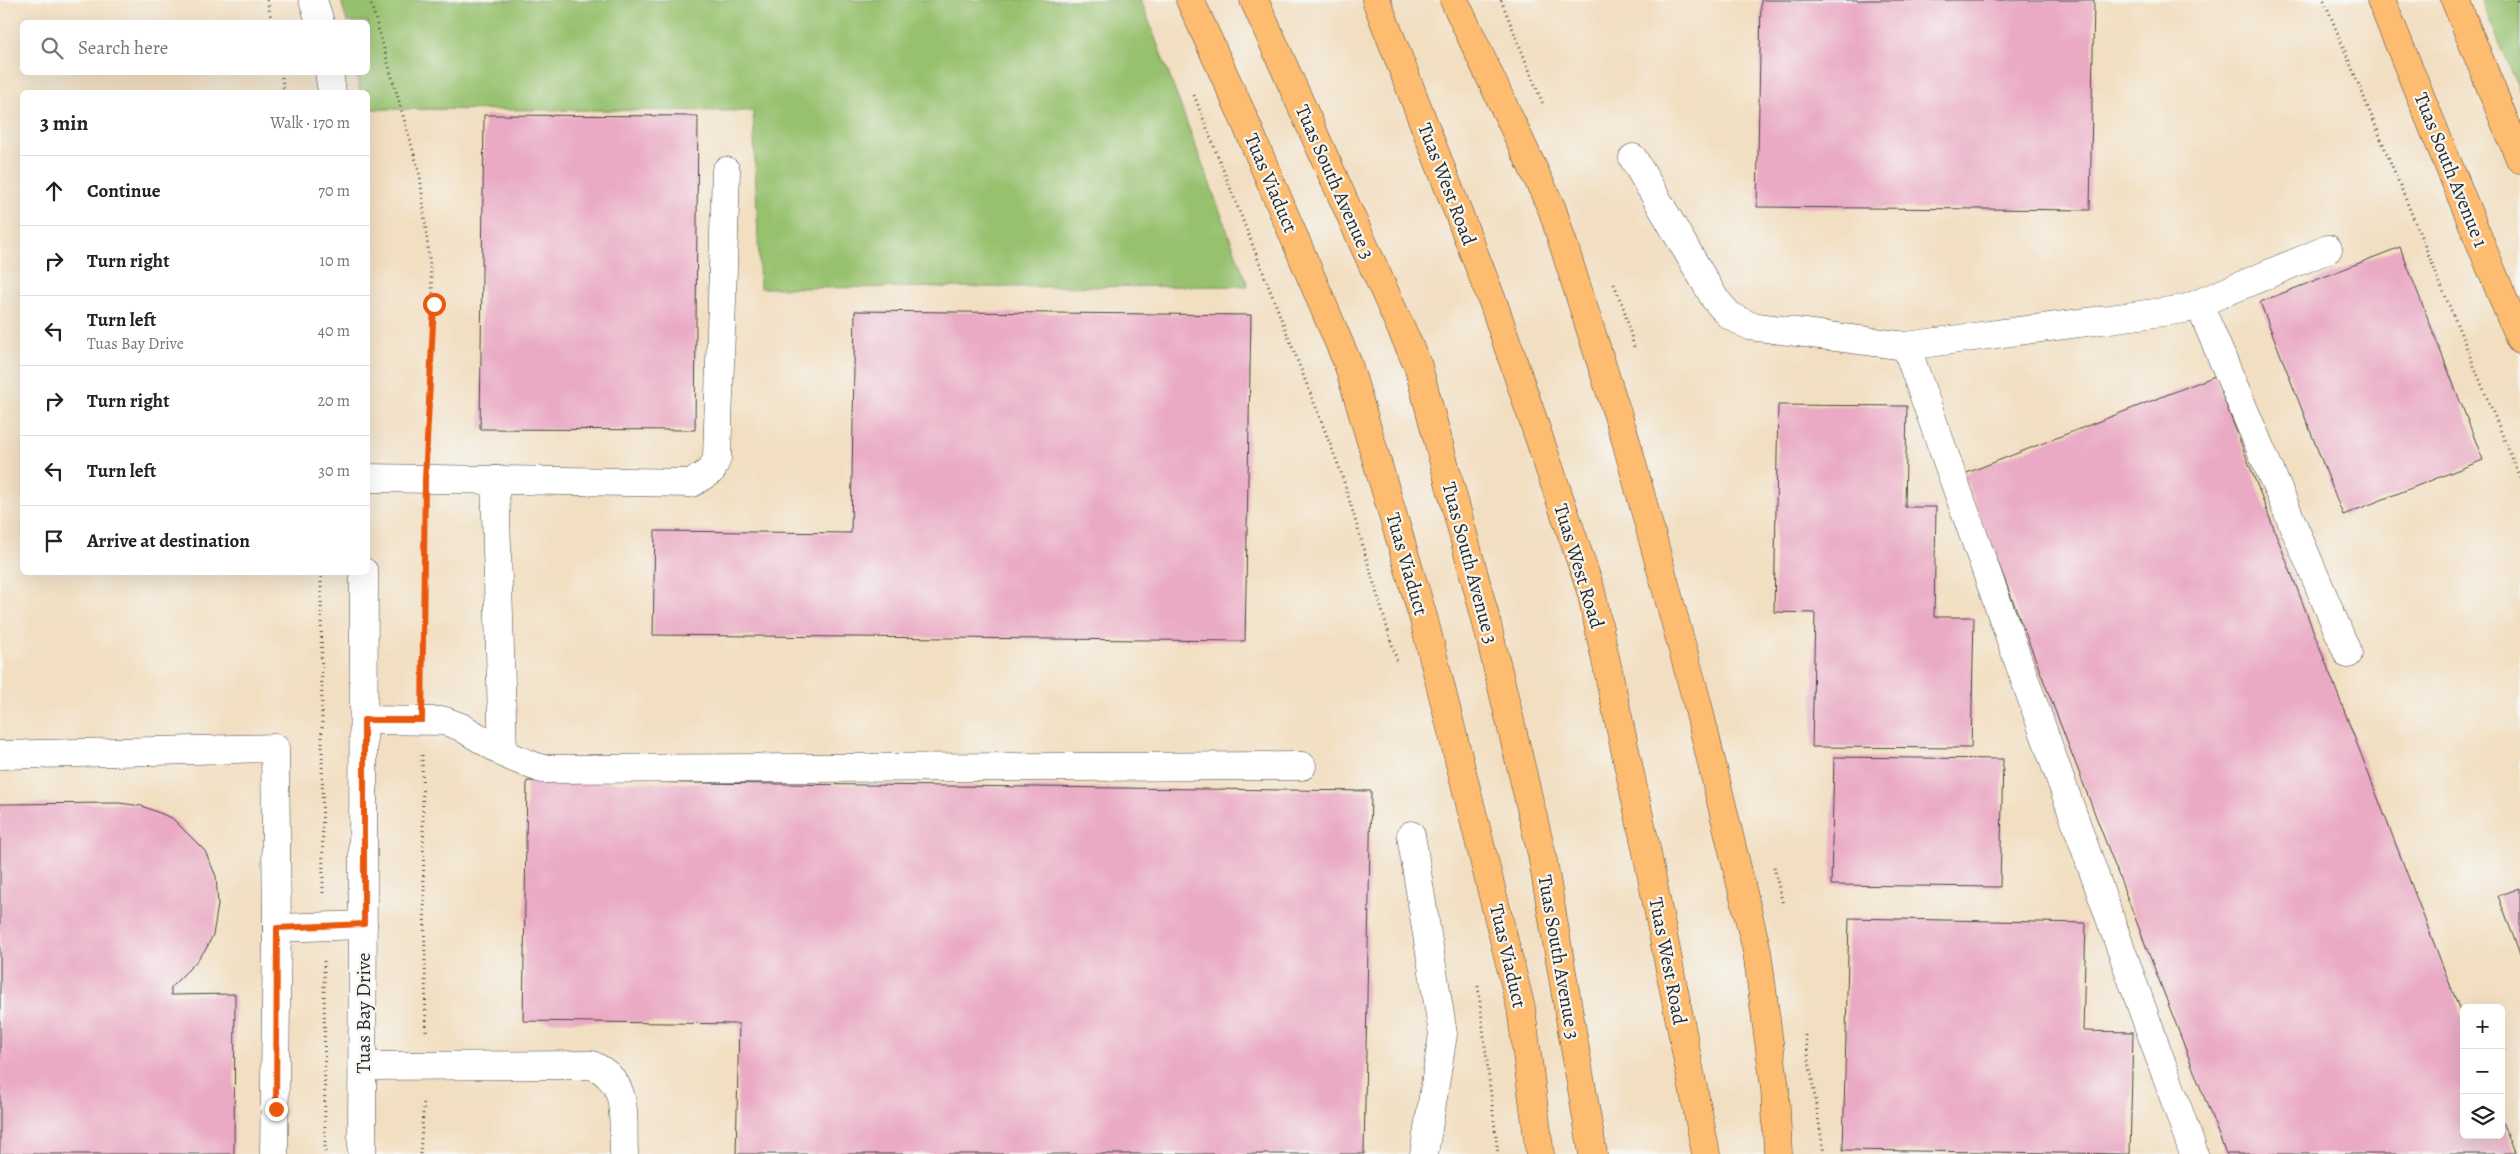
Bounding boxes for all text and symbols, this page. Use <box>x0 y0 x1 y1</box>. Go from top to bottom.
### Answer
search box <box>20 20 370 75</box>
icon: search <box>38 34 66 62</box>
text: Search here <box>78 35 168 61</box>
street label: Tuas South Avenue 1 <box>2408 88 2494 252</box>
street label: Tuas South Avenue 3 <box>1289 100 1381 264</box>
text: 3 min <box>40 109 88 137</box>
text: Walk · 170 m <box>270 112 350 134</box>
street label: Tuas West Road <box>1411 119 1483 249</box>
street label: Tuas Viaduct <box>1238 129 1304 237</box>
icon: ahead <box>40 177 68 205</box>
text: Continue <box>87 178 161 204</box>
text: 70 m <box>318 180 350 202</box>
icon: right <box>40 247 68 275</box>
text: Turn right <box>87 248 169 274</box>
text: 10 m <box>320 250 350 272</box>
route start <box>423 293 446 316</box>
text: Turn left <box>87 307 156 333</box>
icon: left <box>40 317 68 345</box>
text: 40 m <box>318 320 350 342</box>
text: Tuas Bay Drive <box>87 333 184 355</box>
icon: right <box>40 387 68 415</box>
text: Turn right <box>87 388 169 414</box>
text: 20 m <box>317 390 350 412</box>
icon: left <box>40 457 68 485</box>
text: Turn left <box>87 458 156 484</box>
text: 30 m <box>318 460 350 482</box>
street label: Tuas South Avenue 3 <box>1435 479 1505 647</box>
street label: Tuas West Road <box>1547 500 1611 632</box>
street label: Tuas Viaduct <box>1379 510 1435 619</box>
icon: arrive <box>40 527 68 555</box>
text: Arrive at destination <box>87 528 250 554</box>
street label: Tuas South Avenue 3 <box>1531 873 1587 1041</box>
street label: Tuas West Road <box>1642 895 1694 1027</box>
street label: Tuas Viaduct <box>1483 902 1533 1011</box>
street label: Tuas Bay Drive <box>350 952 377 1074</box>
map controls <box>2460 1004 2505 1139</box>
button: + <box>2460 1004 2505 1049</box>
button: − <box>2460 1049 2505 1094</box>
button: layers <box>2460 1094 2505 1139</box>
route end <box>265 1098 288 1121</box>

